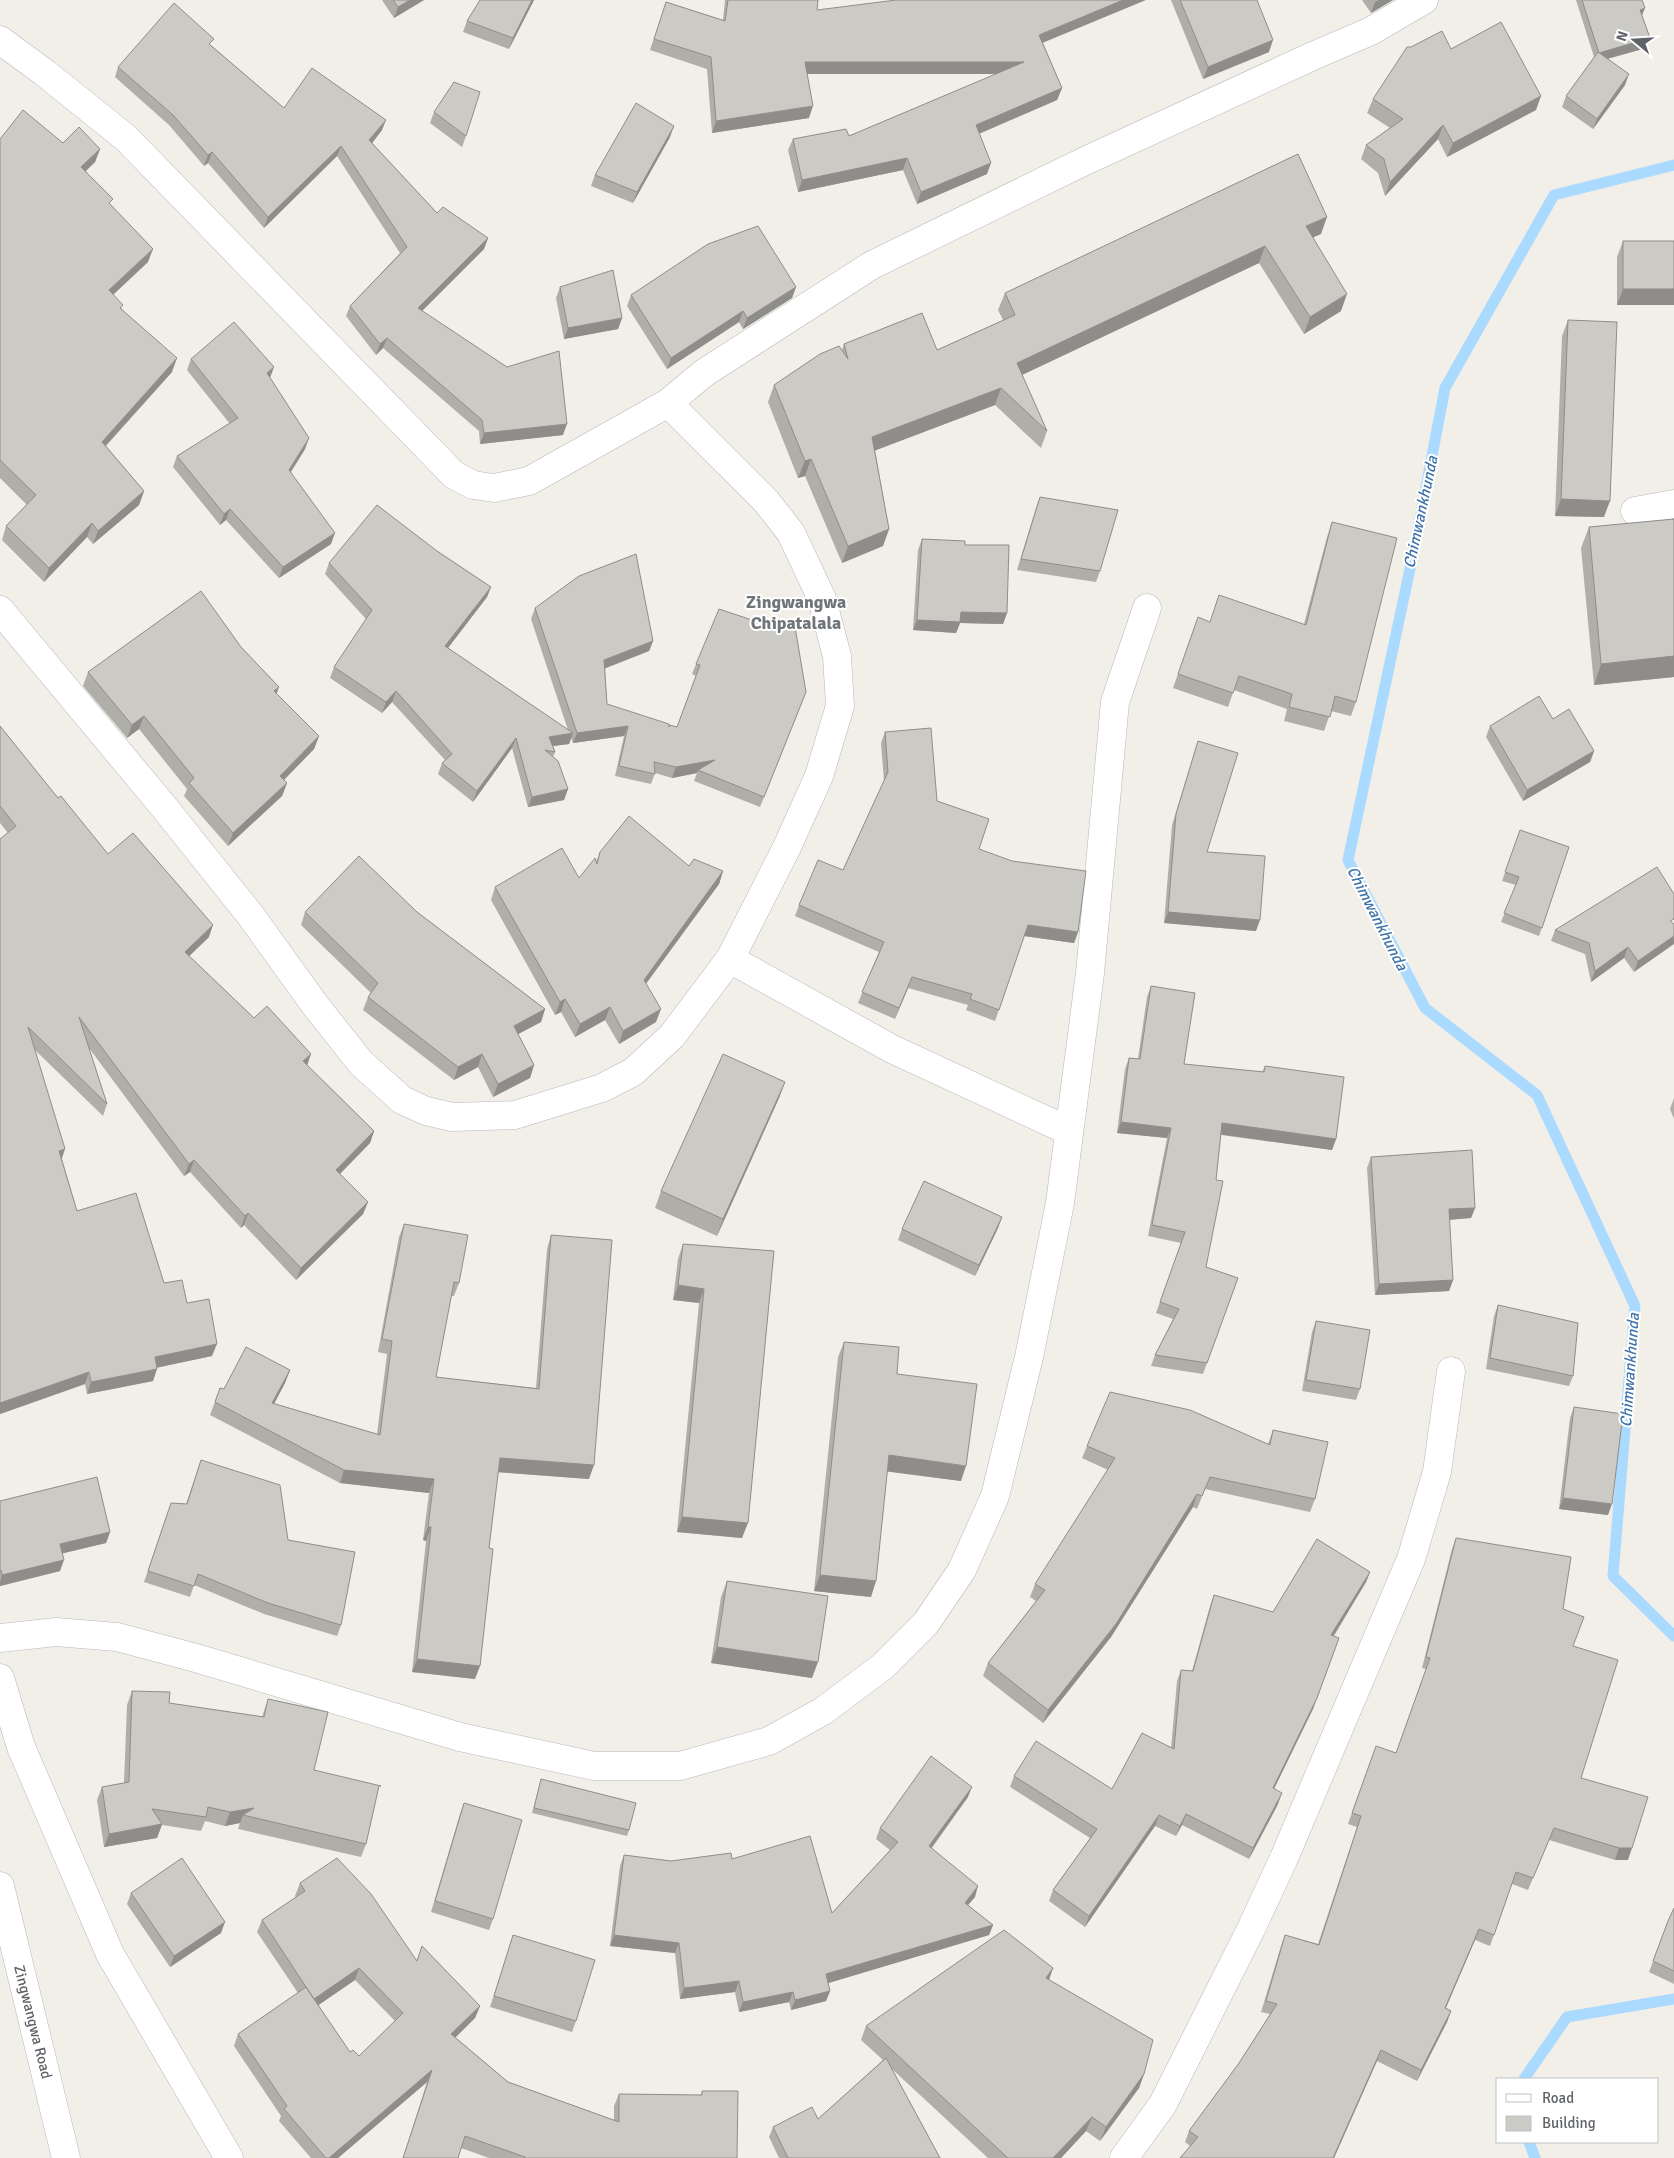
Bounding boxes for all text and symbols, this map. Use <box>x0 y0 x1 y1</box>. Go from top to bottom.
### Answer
north arrow <box>1609 15 1659 65</box>
text: N <box>1613 29 1632 43</box>
water label: Chimwankhunda <box>1399 453 1443 570</box>
district label: Zingwangwa Chipatalala <box>746 591 846 634</box>
water label: Chimwankhunda <box>1342 863 1412 975</box>
water label: Chimwankhunda <box>1616 1311 1644 1428</box>
street label: Zingwangwa Road <box>10 1963 56 2081</box>
legend <box>1496 2078 1659 2143</box>
text: Road <box>1542 2089 1574 2107</box>
text: Building <box>1542 2114 1596 2132</box>

